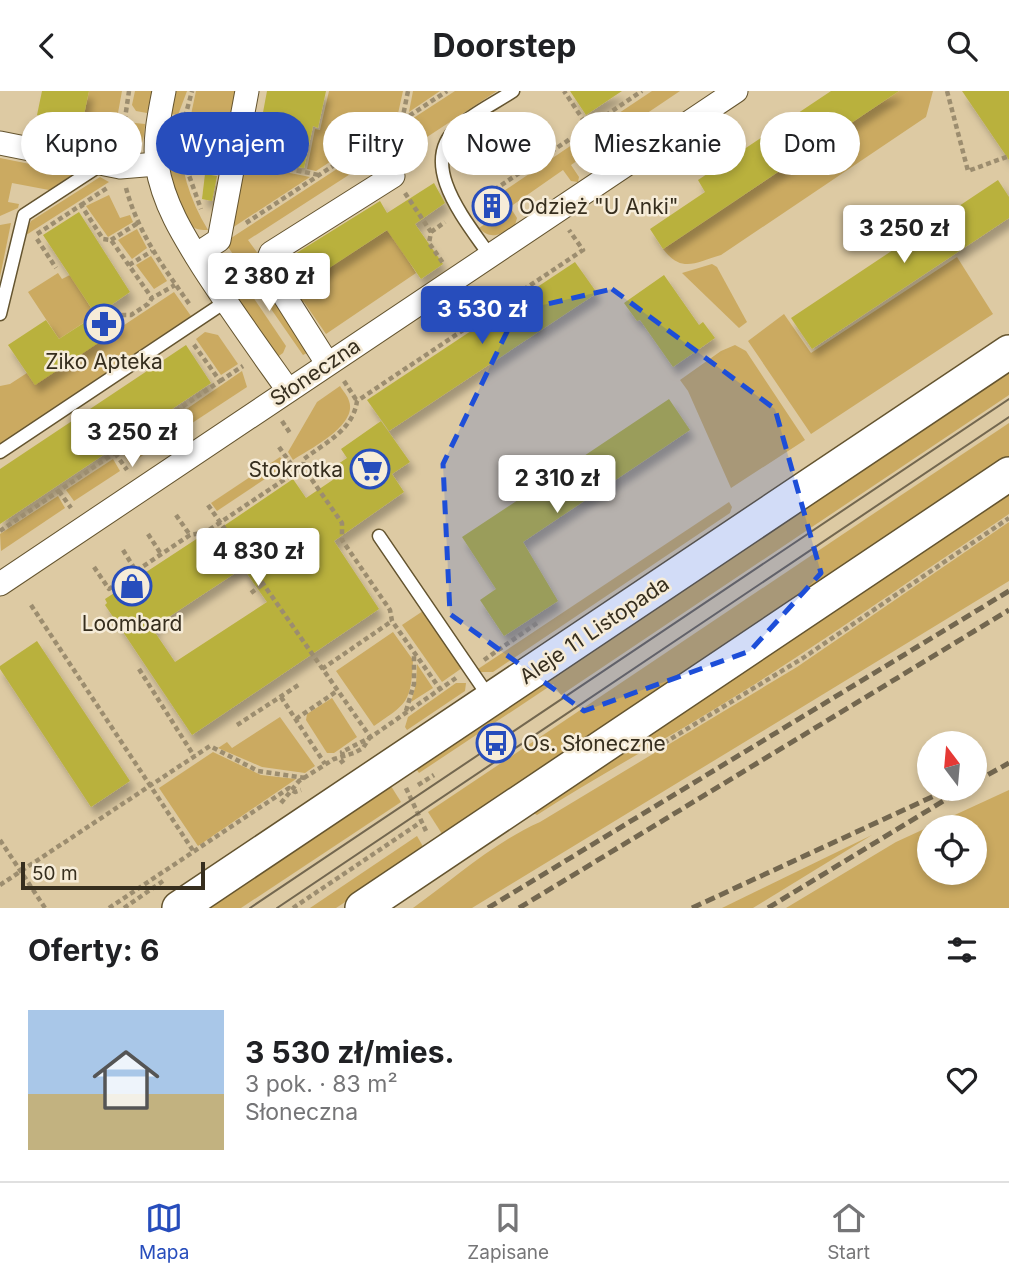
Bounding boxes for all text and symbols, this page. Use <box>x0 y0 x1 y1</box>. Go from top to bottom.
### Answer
text: Doorstep <box>433 26 576 65</box>
icon: back <box>28 27 66 65</box>
icon: search <box>943 27 981 65</box>
chip: Kupno <box>21 112 142 175</box>
chip: Wynajem <box>156 112 309 175</box>
chip: Filtry <box>323 112 428 175</box>
chip: Nowe <box>442 112 556 175</box>
chip: Mieszkanie <box>570 112 746 175</box>
chip: Dom <box>760 112 860 175</box>
building icon: Odzież "U Anki" <box>471 185 513 227</box>
place label: Odzież "U Anki" <box>519 194 679 219</box>
pin: 3 250 zł <box>832 205 976 265</box>
text: 3 250 zł <box>859 214 949 242</box>
pin: 2 380 zł <box>197 253 341 313</box>
text: 2 380 zł <box>224 262 314 290</box>
pin: 3 530 zł <box>410 287 554 346</box>
text: 3 530 zł <box>437 295 527 323</box>
pharmacy icon: Ziko Apteka <box>83 303 125 345</box>
street label: Słoneczna <box>265 333 365 411</box>
place label: Ziko Apteka <box>45 349 163 374</box>
pin: 3 250 zł <box>60 409 204 469</box>
text: 3 250 zł <box>87 418 177 446</box>
supermarket icon: Stokrotka <box>349 448 391 490</box>
pin: 2 310 zł <box>485 455 629 515</box>
place label: Stokrotka <box>248 457 343 482</box>
text: 2 310 zł <box>514 464 600 492</box>
pin: 4 830 zł <box>186 529 330 588</box>
text: 4 830 zł <box>212 537 304 565</box>
shop icon: Loombard <box>111 565 153 607</box>
street label: Aleje 11 Listopada <box>515 571 673 689</box>
place label: Loombard <box>82 611 182 636</box>
bus stop icon: Os. Słoneczne <box>475 722 517 764</box>
place label: Os. Słoneczne <box>523 731 666 756</box>
north arrow <box>917 731 987 801</box>
map controls <box>917 731 987 885</box>
button: locate <box>917 815 987 885</box>
scale bar <box>21 859 205 891</box>
text: 50 m <box>32 862 78 885</box>
icon: filters <box>943 931 981 969</box>
text: Oferty: 6 <box>28 932 159 968</box>
text: 3 530 zł/mies. <box>245 1034 455 1070</box>
icon: home <box>84 1038 168 1122</box>
icon: heart <box>943 1061 981 1099</box>
text: 3 pok. · 83 m² <box>245 1070 398 1098</box>
text: Słoneczna <box>245 1098 358 1126</box>
tab: Mapa <box>139 1199 189 1264</box>
tab: Zapisane <box>467 1199 549 1264</box>
tab: Start <box>827 1199 870 1264</box>

